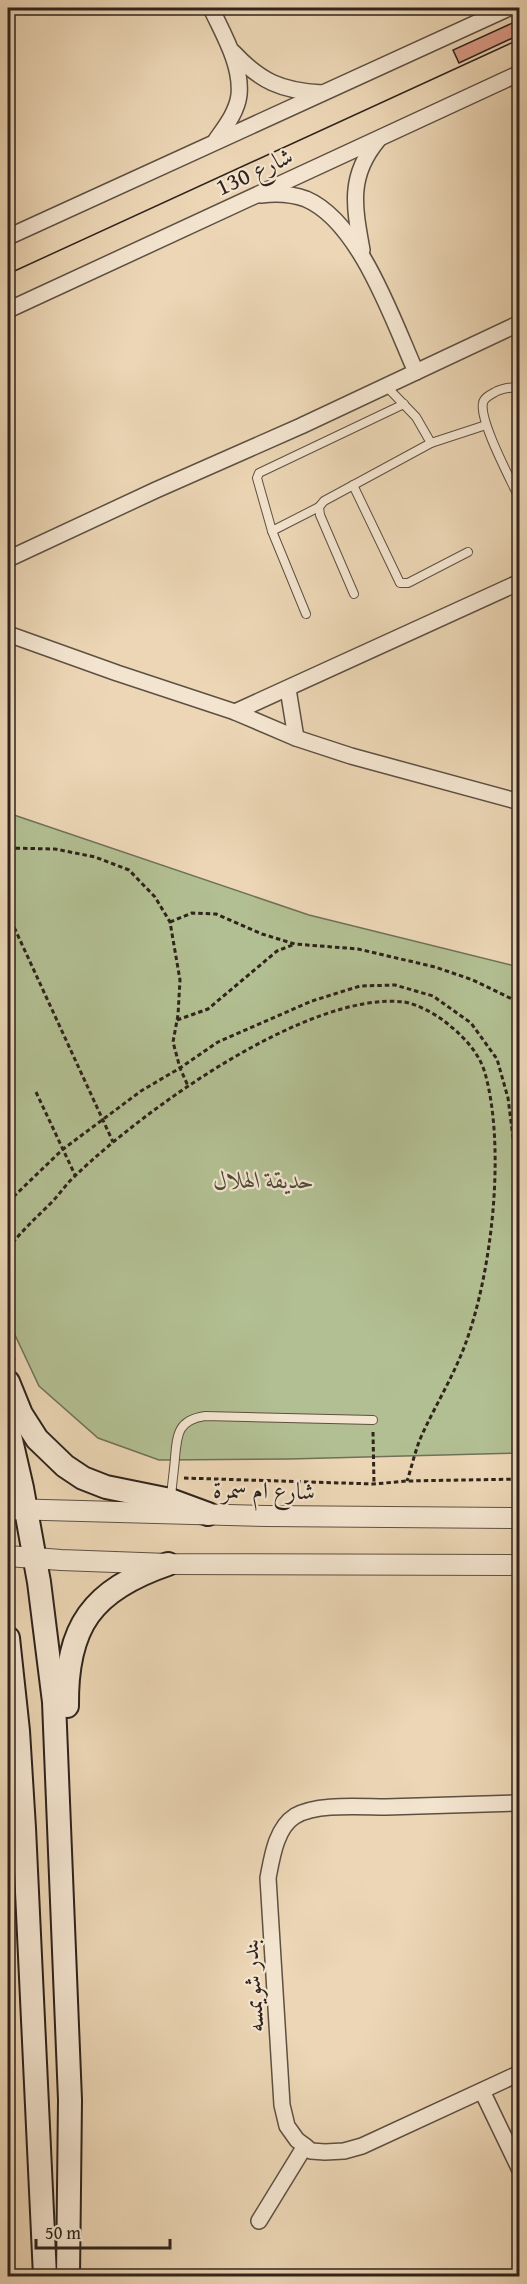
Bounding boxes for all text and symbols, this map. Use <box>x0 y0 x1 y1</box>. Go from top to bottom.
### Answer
street label: شارع 130 <box>210 138 300 207</box>
park label: حديقة الهلال <box>214 1162 314 1197</box>
street label: شارع ام سمرة <box>213 1472 315 1512</box>
street label: بندر شويمسه <box>231 1938 273 2034</box>
scale bar <box>36 2212 170 2250</box>
text: 50 m <box>45 2219 81 2246</box>

